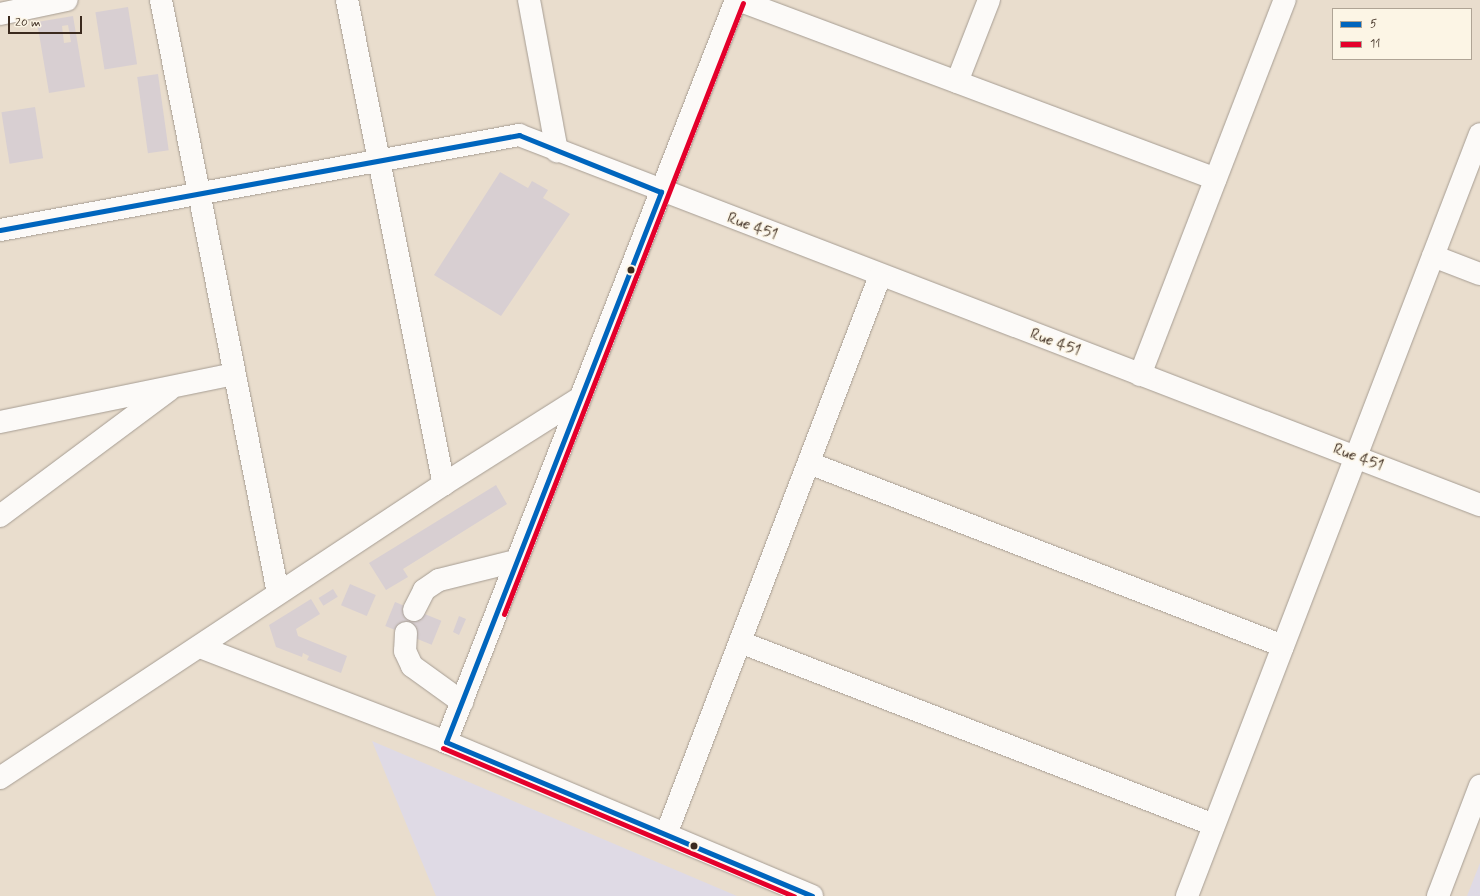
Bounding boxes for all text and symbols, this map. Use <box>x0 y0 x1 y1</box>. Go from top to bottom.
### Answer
scale bar <box>10 8 84 34</box>
legend <box>1332 8 1472 60</box>
text: 20 m <box>15 15 41 31</box>
text: 5 <box>1370 16 1377 32</box>
text: 11 <box>1370 36 1381 52</box>
street label: Rue 451 <box>724 209 780 245</box>
unlabelled marker <box>626 265 636 275</box>
street label: Rue 451 <box>1027 325 1083 361</box>
street label: Rue 451 <box>1330 440 1386 476</box>
unlabelled marker <box>689 841 699 851</box>

